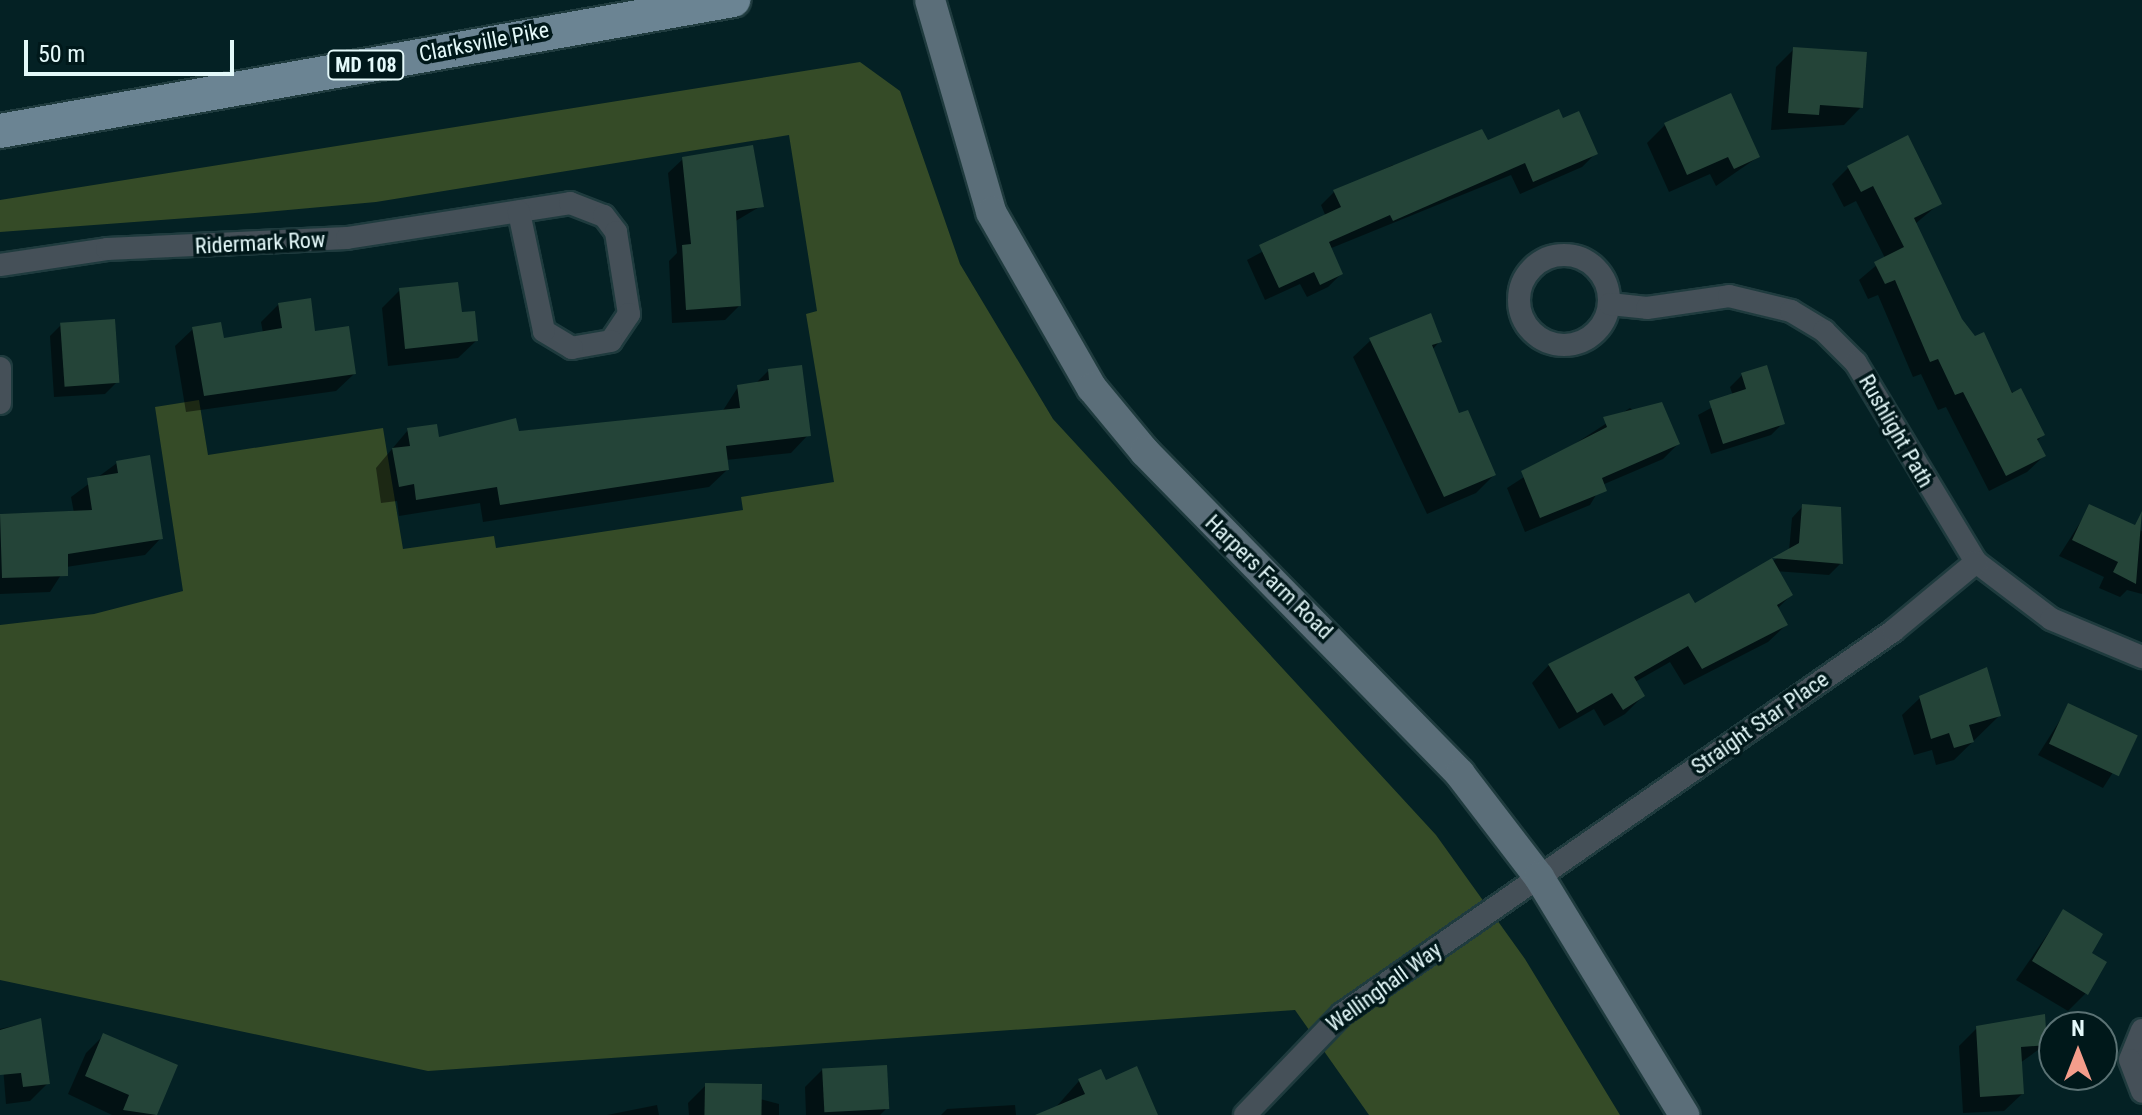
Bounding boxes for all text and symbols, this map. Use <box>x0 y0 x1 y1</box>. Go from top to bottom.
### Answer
street label: Clarksville Pike <box>417 16 551 68</box>
scale bar <box>28 24 238 74</box>
text: 50 m <box>38 40 85 68</box>
road number: MD 108 <box>326 49 406 81</box>
street label: Ridermark Row <box>194 226 326 260</box>
street label: Rushlight Path <box>1853 370 1939 492</box>
street label: Harpers Farm Road <box>1200 509 1338 645</box>
street label: Straight Star Place <box>1686 666 1834 780</box>
street label: Wellinghall Way <box>1321 936 1447 1038</box>
north arrow <box>2038 1011 2118 1091</box>
text: N <box>2071 1016 2085 1041</box>

